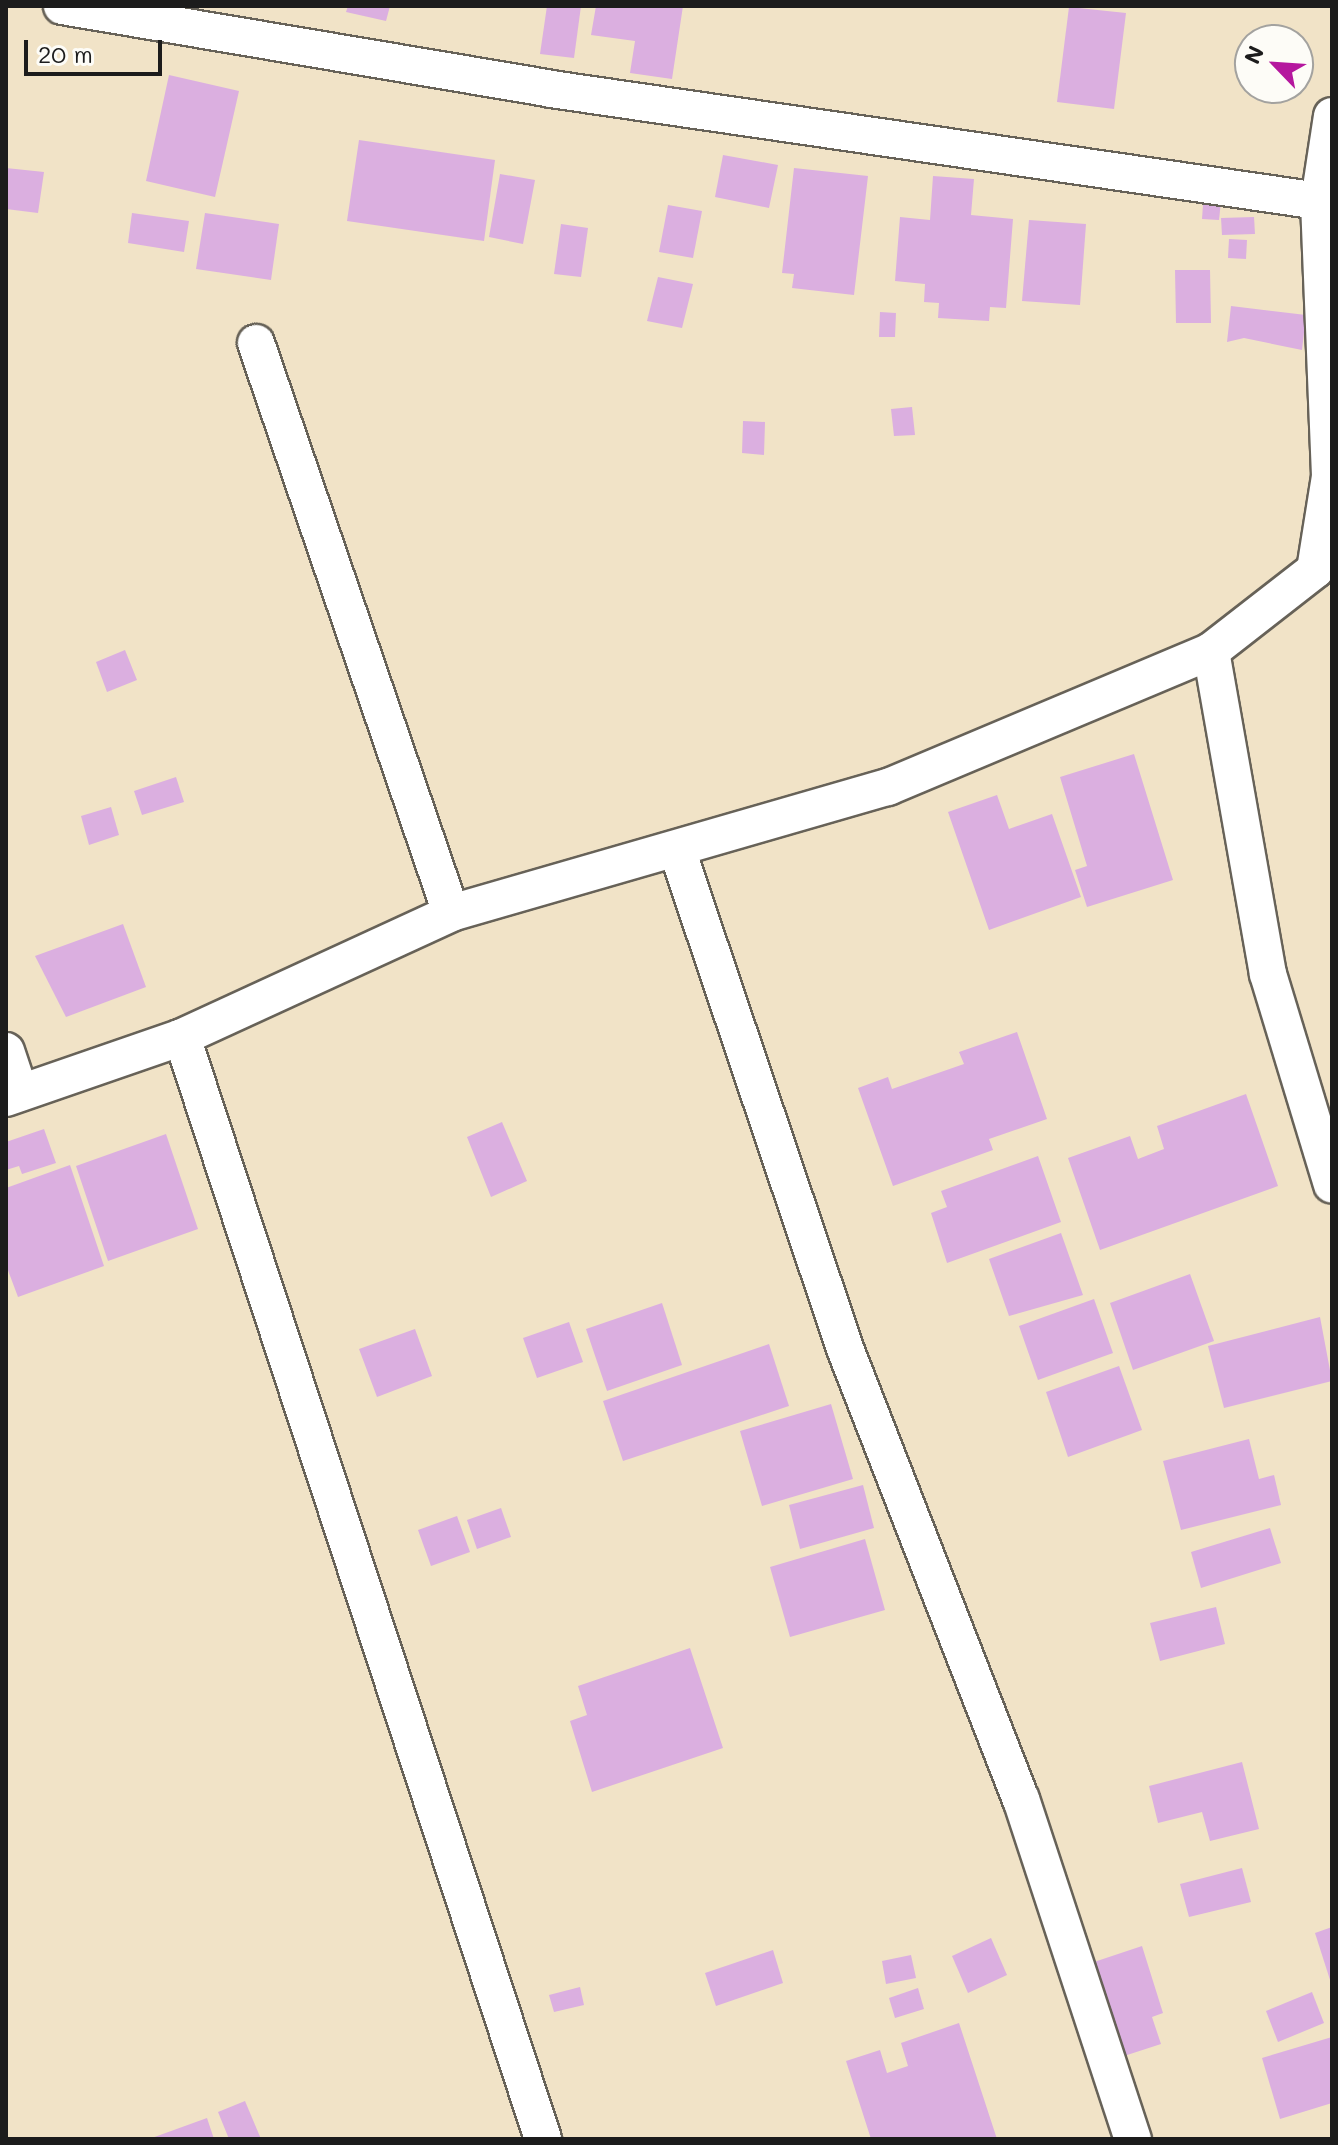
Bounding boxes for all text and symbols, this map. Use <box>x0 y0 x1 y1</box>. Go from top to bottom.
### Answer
scale bar <box>28 24 166 74</box>
north arrow <box>1234 24 1314 104</box>
text: 20 m <box>38 38 93 69</box>
text: N <box>1237 41 1270 68</box>

